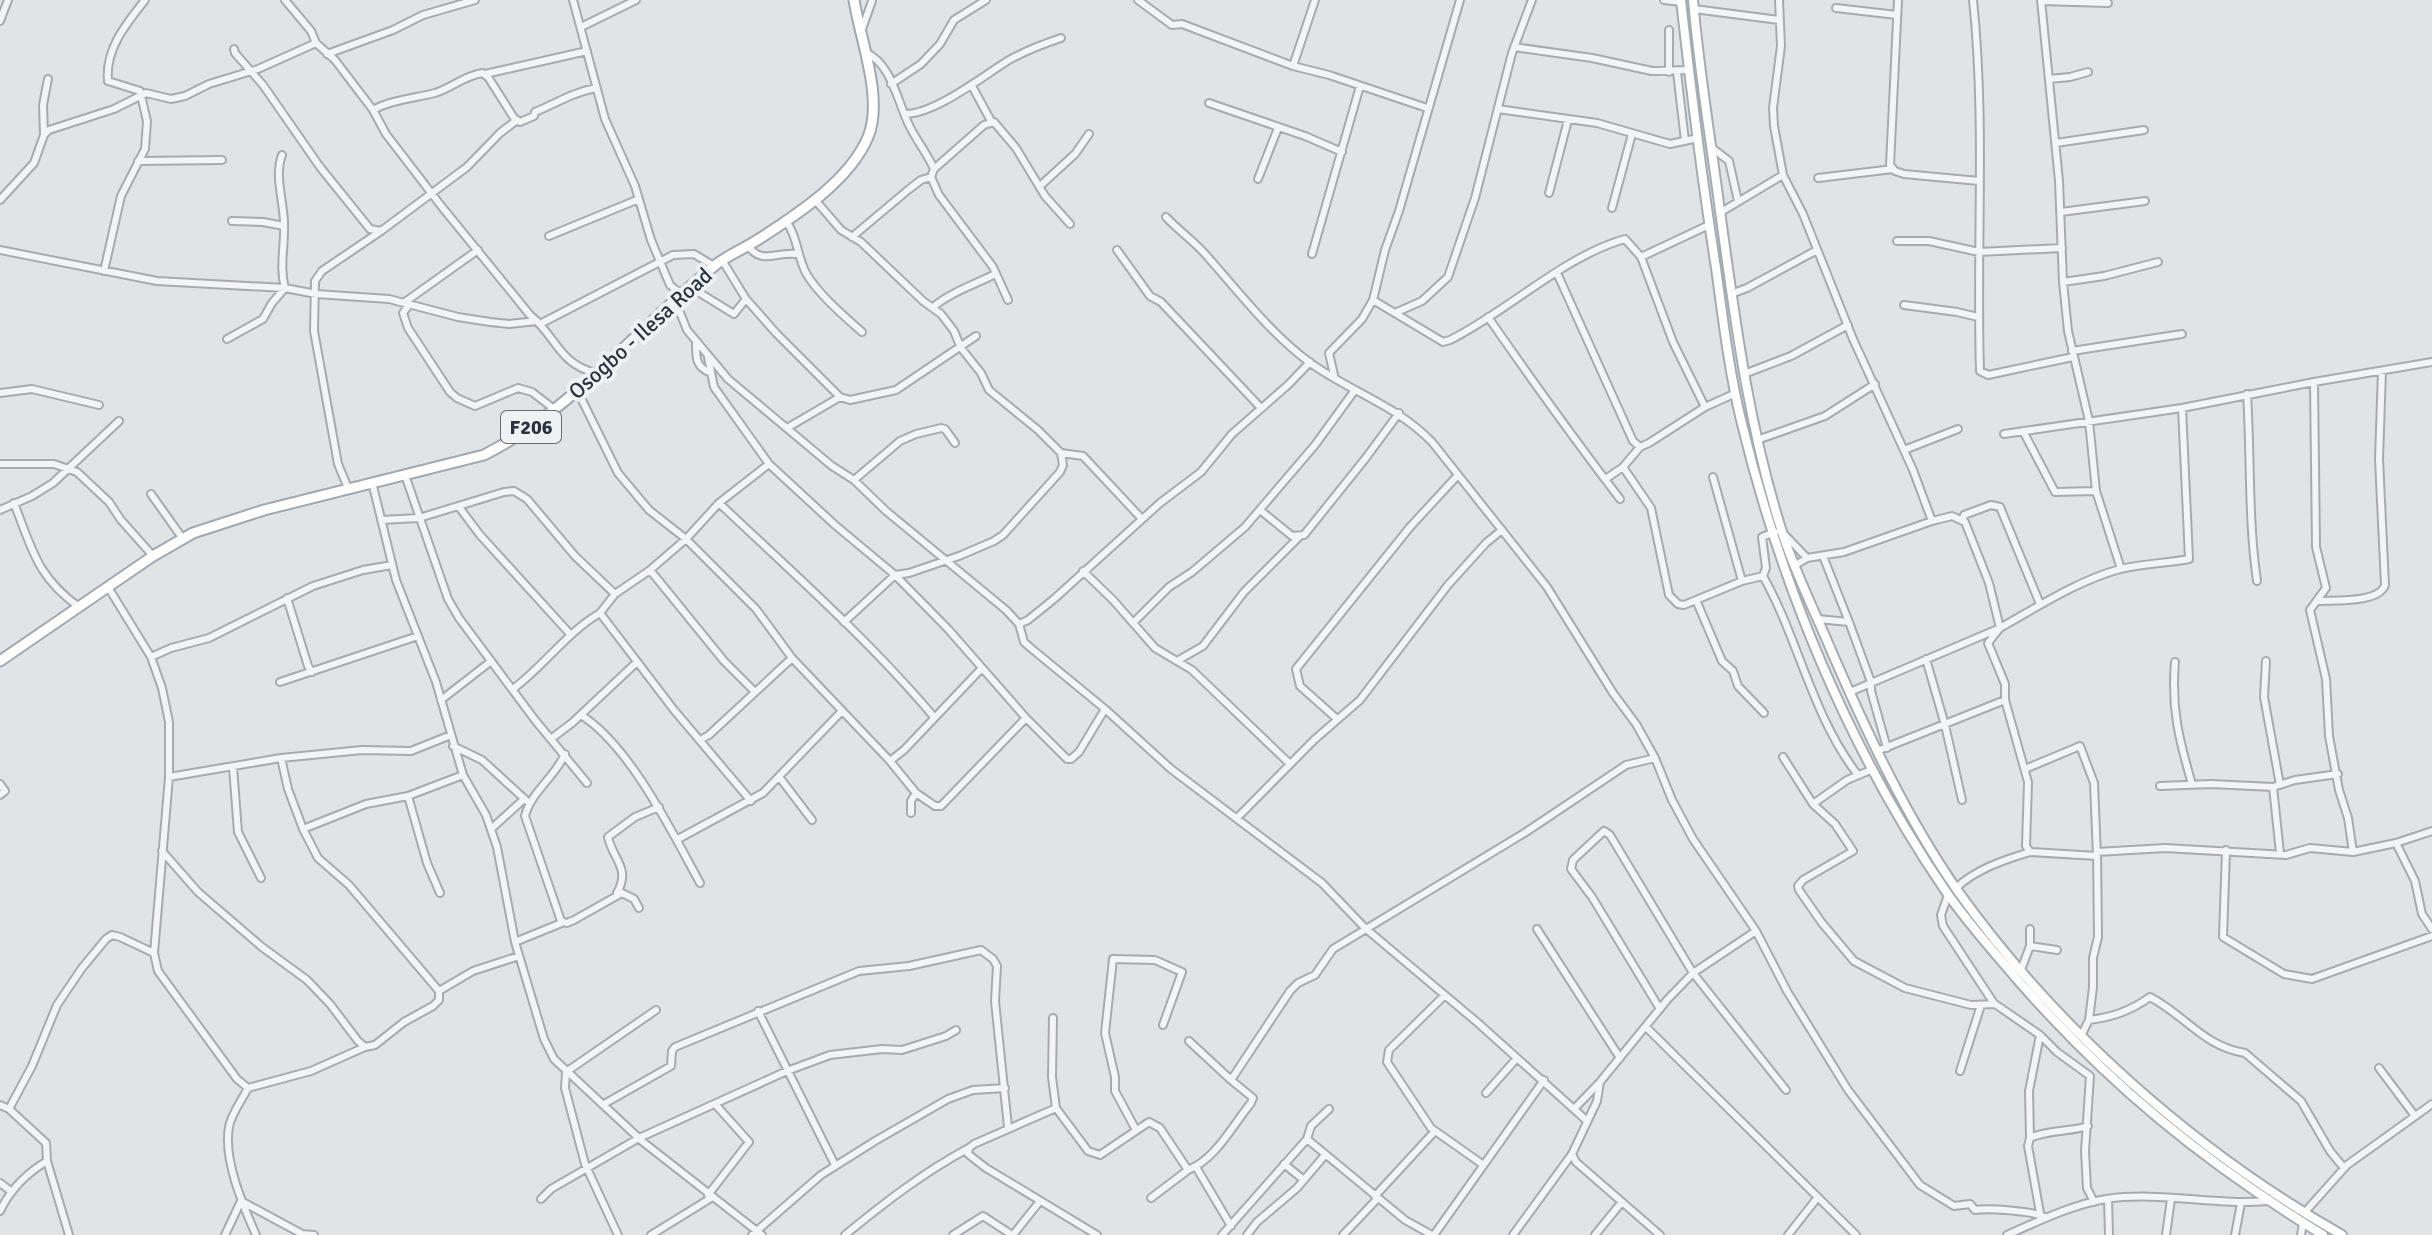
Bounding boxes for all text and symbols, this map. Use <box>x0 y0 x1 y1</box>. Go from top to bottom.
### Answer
street label: Osogbo - Ilesa Road <box>563 262 718 405</box>
road number: F206 <box>501 411 561 443</box>

